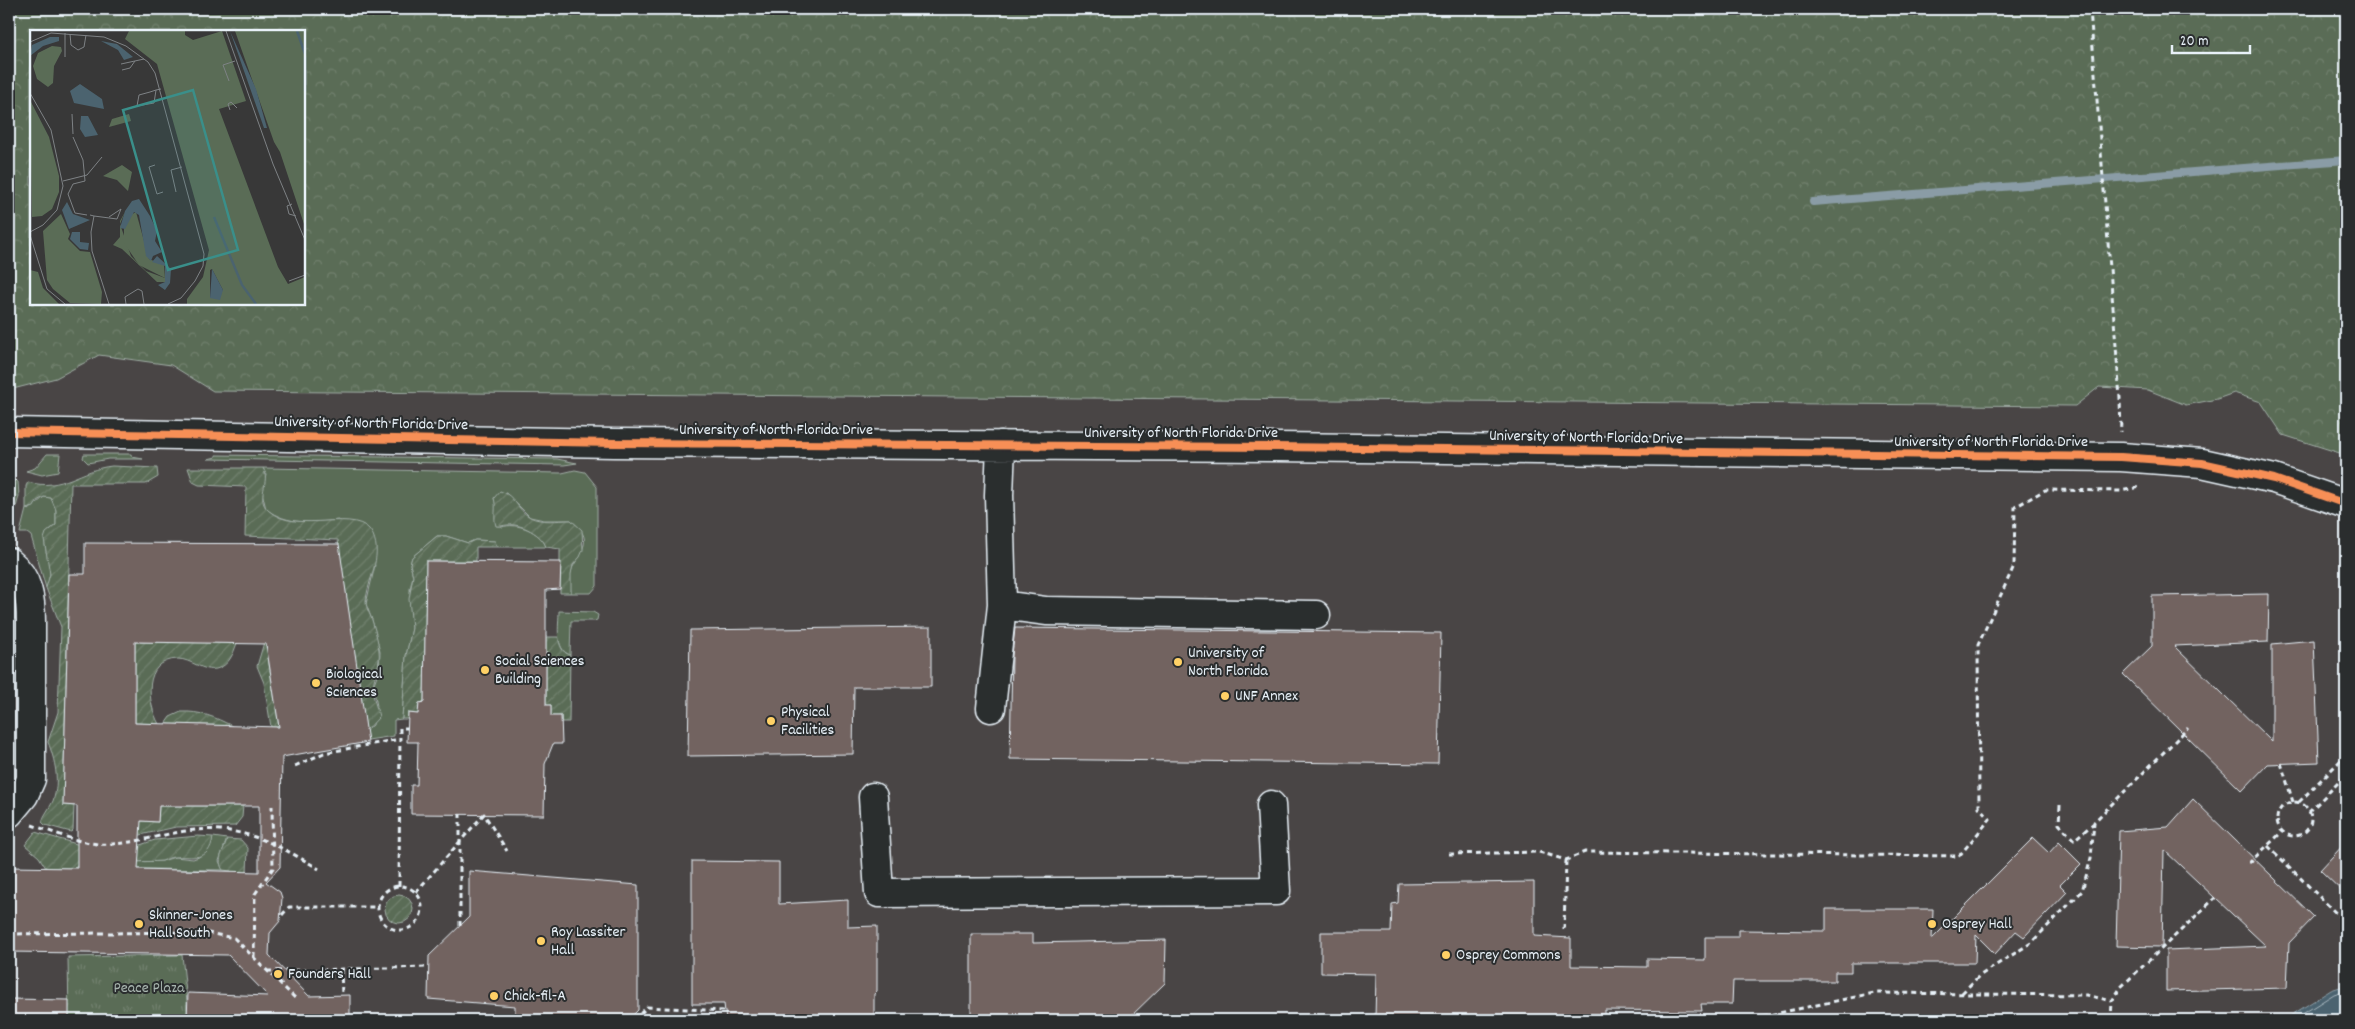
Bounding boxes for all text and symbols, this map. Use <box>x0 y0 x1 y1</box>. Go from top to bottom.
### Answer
scale bar <box>2172 22 2250 54</box>
inset map <box>30 30 305 305</box>
text: 20 m <box>2180 31 2208 53</box>
street label: University of North Florida Drive <box>274 411 468 437</box>
street label: University of North Florida Drive <box>679 419 873 442</box>
street label: University of North Florida Drive <box>1084 422 1278 445</box>
street label: University of North Florida Drive <box>1489 425 1683 451</box>
street label: University of North Florida Drive <box>1894 431 2088 454</box>
place label: University of North Florida <box>1188 642 1268 683</box>
place label: Social Sciences Building <box>495 650 585 691</box>
marker: University of North Florida <box>1172 656 1184 668</box>
place label: Biological Sciences <box>326 663 382 704</box>
marker: Social Sciences Building <box>479 664 491 676</box>
marker: Biological Sciences <box>310 677 322 689</box>
place label: UNF Annex <box>1235 685 1298 708</box>
marker: UNF Annex <box>1219 690 1231 702</box>
place label: Physical Facilities <box>781 701 835 742</box>
marker: Physical Facilities <box>765 715 777 727</box>
place label: Skinner-Jones Hall South <box>149 904 233 945</box>
place label: Osprey Hall <box>1942 913 2012 936</box>
marker: Skinner-Jones Hall South <box>133 918 145 930</box>
marker: Osprey Hall <box>1926 918 1938 930</box>
place label: Roy Lassiter Hall <box>551 921 625 962</box>
marker: Roy Lassiter Hall <box>535 935 547 947</box>
place label: Osprey Commons <box>1456 944 1561 967</box>
marker: Osprey Commons <box>1440 949 1452 961</box>
place label: Founders Hall <box>288 963 371 986</box>
marker: Founders Hall <box>272 968 284 980</box>
park label: Peace Plaza <box>113 977 185 1000</box>
place label: Chick-fil-A <box>504 985 566 1008</box>
marker: Chick-fil-A <box>488 990 500 1002</box>

